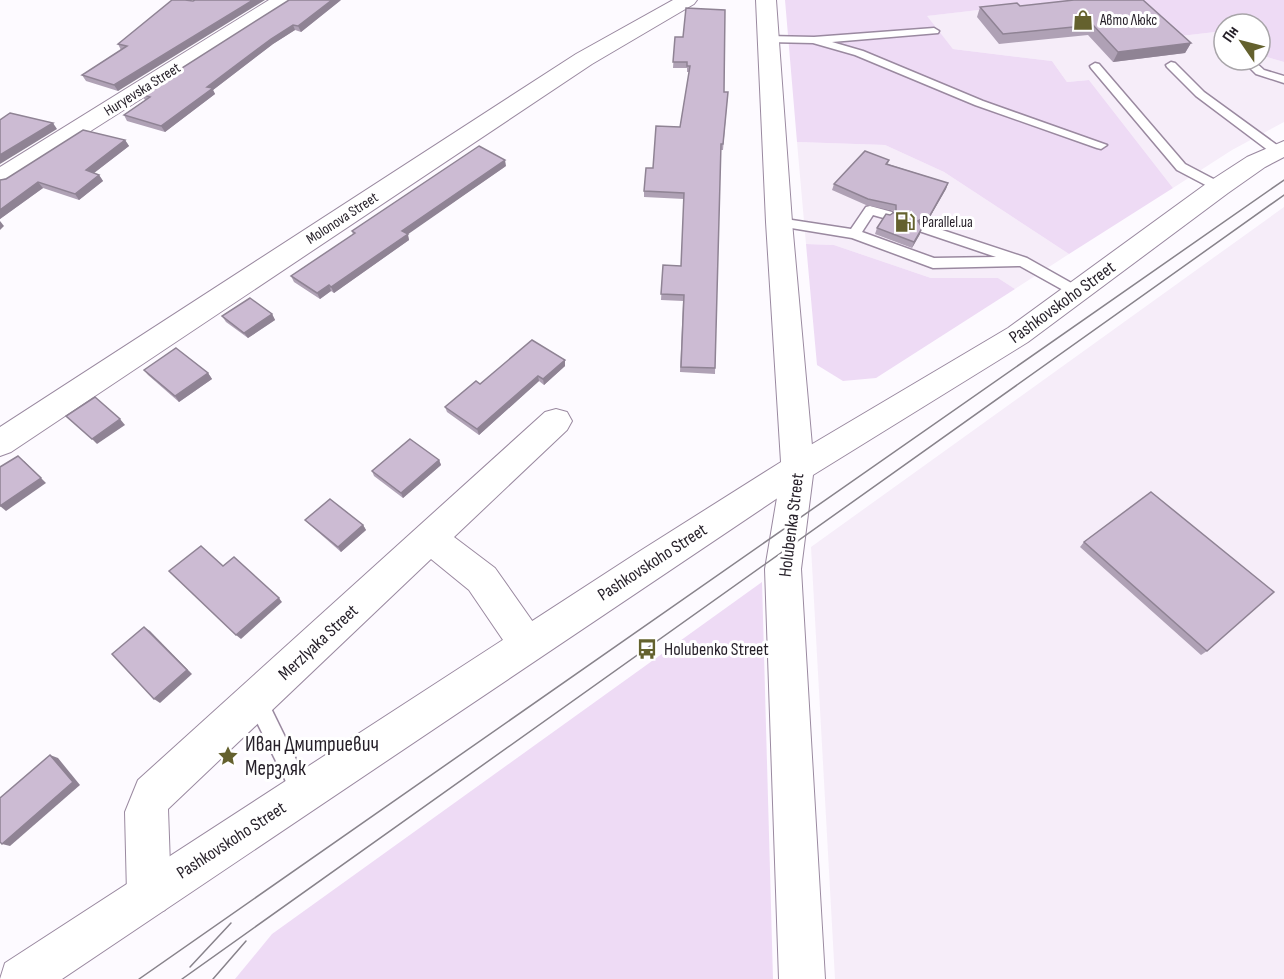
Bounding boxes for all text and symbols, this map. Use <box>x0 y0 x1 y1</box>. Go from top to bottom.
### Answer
shop icon: Авто Люкс <box>1071 8 1095 32</box>
place label: Авто Люкс <box>1099 11 1157 30</box>
north arrow <box>1212 12 1272 72</box>
text: Пн <box>1219 22 1243 46</box>
street label: Huryevska Street <box>100 58 184 120</box>
street label: Molonova Street <box>303 188 382 249</box>
fuel station icon: Parallel.ua <box>893 210 917 234</box>
place label: Parallel.ua <box>922 213 973 232</box>
street label: Pashkovskoho Street <box>1005 257 1120 348</box>
street label: Holubenka Street <box>775 471 808 578</box>
street label: Pashkovskoho Street <box>594 519 711 606</box>
street label: Merzlyaka Street <box>274 600 363 685</box>
bus stop icon: Holubenko Street <box>635 637 659 661</box>
place label: Holubenko Street <box>664 639 769 660</box>
place label: Иван Дмитриевич Мерзляк <box>245 732 379 781</box>
place icon: Иван Дмитриевич Мерзляк <box>216 744 240 768</box>
street label: Pashkovskoho Street <box>173 797 290 884</box>

